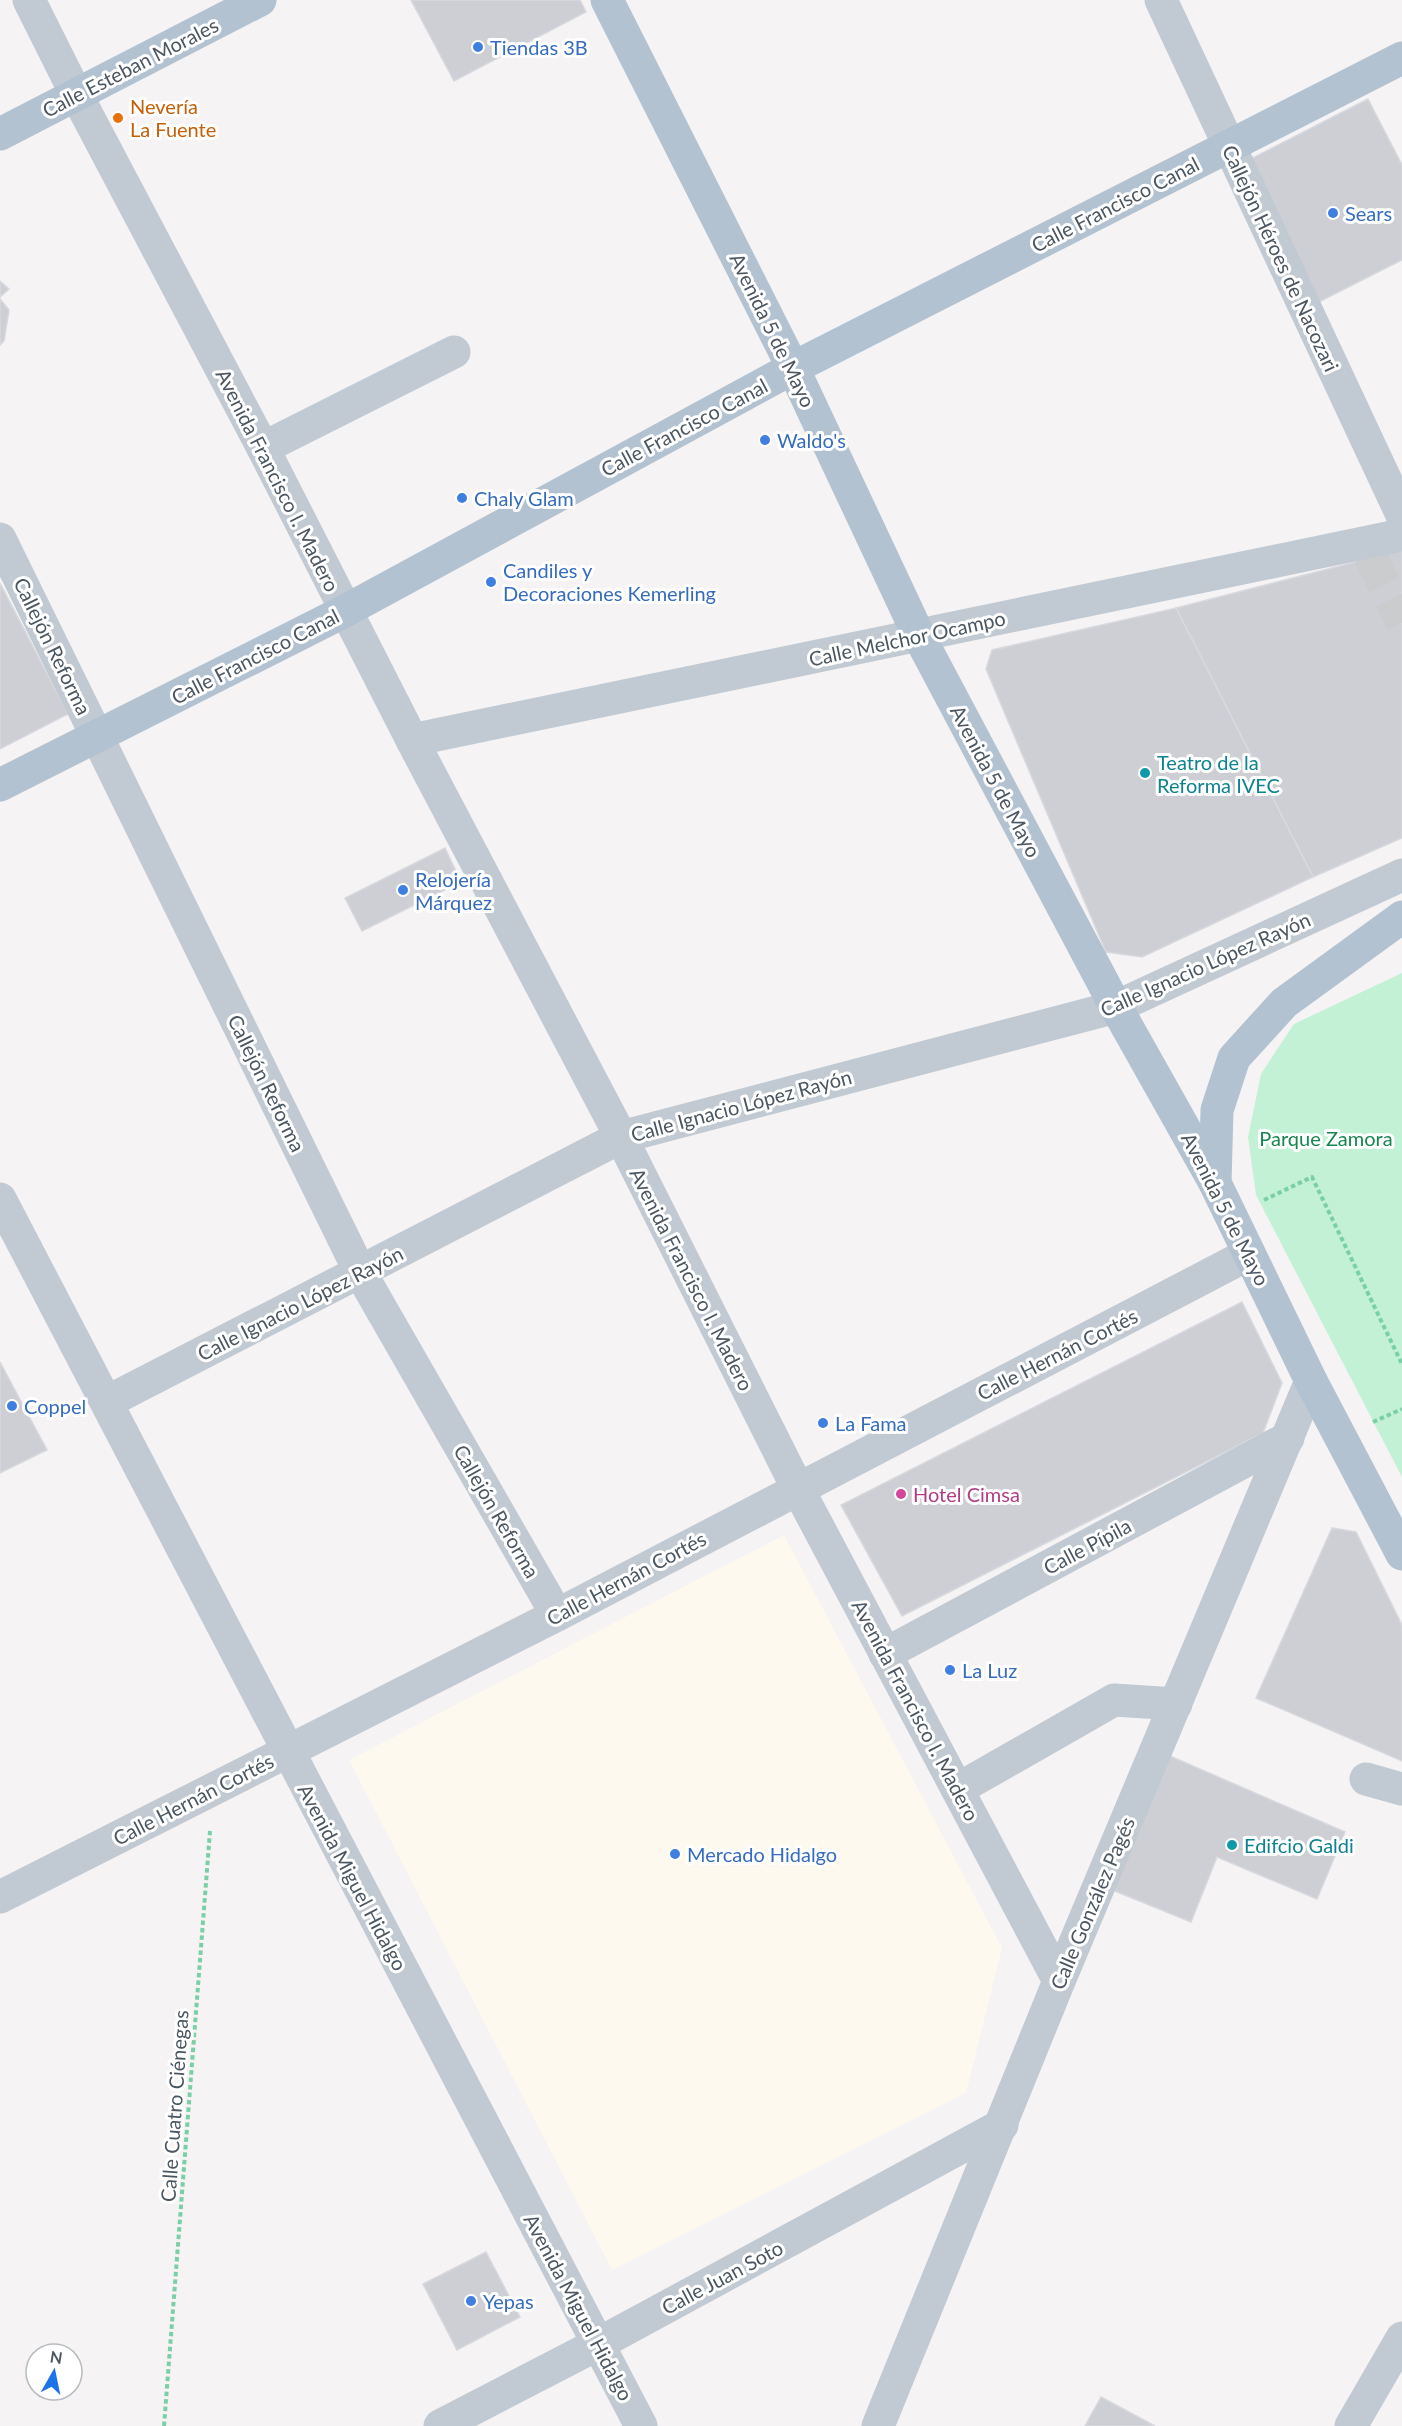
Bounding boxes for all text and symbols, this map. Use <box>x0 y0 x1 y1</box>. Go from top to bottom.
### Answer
street label: Calle Esteban Morales <box>38 12 222 122</box>
place label: Tiendas 3B <box>490 35 588 59</box>
marker: Tiendas 3B <box>471 40 485 54</box>
place label: Nevería La Fuente <box>130 94 216 141</box>
marker: Nevería La Fuente <box>111 111 125 125</box>
street label: Callejón Héroes de Nacozari <box>1218 141 1344 375</box>
street label: Calle Francisco Canal <box>1027 151 1203 257</box>
place label: Sears <box>1345 201 1392 225</box>
marker: Sears <box>1326 206 1340 220</box>
street label: Avenida 5 de Mayo <box>725 249 821 411</box>
street label: Avenida Francisco I. Madero <box>211 365 345 595</box>
street label: Calle Francisco Canal <box>597 373 771 481</box>
place label: Waldo's <box>777 428 846 452</box>
marker: Waldo's <box>758 433 772 447</box>
place label: Chaly Glam <box>474 486 574 510</box>
marker: Chaly Glam <box>455 491 469 505</box>
place label: Candiles y Decoraciones Kemerling <box>503 558 716 605</box>
street label: Callejón Reforma <box>9 573 97 719</box>
marker: Candiles y Decoraciones Kemerling <box>484 575 498 589</box>
street label: Calle Francisco Canal <box>167 603 343 709</box>
street label: Calle Melchor Ocampo <box>807 605 1007 671</box>
street label: Avenida 5 de Mayo <box>946 701 1046 861</box>
place label: Teatro de la Reforma IVEC <box>1157 750 1280 797</box>
marker: Teatro de la Reforma IVEC <box>1138 766 1152 780</box>
place label: Relojería Márquez <box>415 867 492 914</box>
marker: Relojería Márquez <box>396 883 410 897</box>
street label: Calle Ignacio López Rayón <box>1096 907 1314 1021</box>
street label: Callejón Reforma <box>223 1010 311 1156</box>
street label: Calle Ignacio López Rayón <box>628 1064 854 1146</box>
park label: Parque Zamora <box>1259 1126 1393 1150</box>
street label: Avenida 5 de Mayo <box>1177 1128 1275 1290</box>
street label: Avenida Francisco I. Madero <box>625 1164 759 1394</box>
street label: Calle Ignacio López Rayón <box>193 1241 407 1365</box>
street label: Calle Hernán Cortés <box>973 1303 1141 1405</box>
place label: Coppel <box>24 1394 86 1418</box>
marker: Coppel <box>5 1399 19 1413</box>
place label: La Fama <box>835 1411 907 1435</box>
marker: La Fama <box>816 1416 830 1430</box>
street label: Callejón Reforma <box>449 1440 545 1582</box>
place label: Hotel Cimsa <box>913 1482 1020 1506</box>
marker: Hotel Cimsa <box>894 1487 908 1501</box>
street label: Calle Pípila <box>1039 1513 1135 1579</box>
street label: Calle Hernán Cortés <box>542 1526 710 1630</box>
street label: Avenida Francisco I. Madero <box>847 1595 985 1825</box>
place label: La Luz <box>962 1658 1017 1682</box>
marker: La Luz <box>943 1663 957 1677</box>
street label: Calle Hernán Cortés <box>109 1748 277 1850</box>
street label: Avenida Miguel Hidalgo <box>294 1779 412 1975</box>
street label: Calle González Pagés <box>1045 1813 1139 1993</box>
place label: Edifcio Galdi <box>1244 1833 1354 1857</box>
marker: Edifcio Galdi <box>1225 1838 1239 1852</box>
place label: Mercado Hidalgo <box>687 1842 837 1866</box>
marker: Mercado Hidalgo <box>668 1847 682 1861</box>
street label: Calle Cuatro Ciénegas <box>155 2009 193 2203</box>
street label: Avenida Miguel Hidalgo <box>520 2209 638 2405</box>
street label: Calle Juan Soto <box>657 2235 787 2319</box>
place label: Yepas <box>483 2289 534 2313</box>
marker: Yepas <box>464 2294 478 2308</box>
north arrow <box>24 2342 84 2402</box>
text: N <box>49 2346 64 2367</box>

